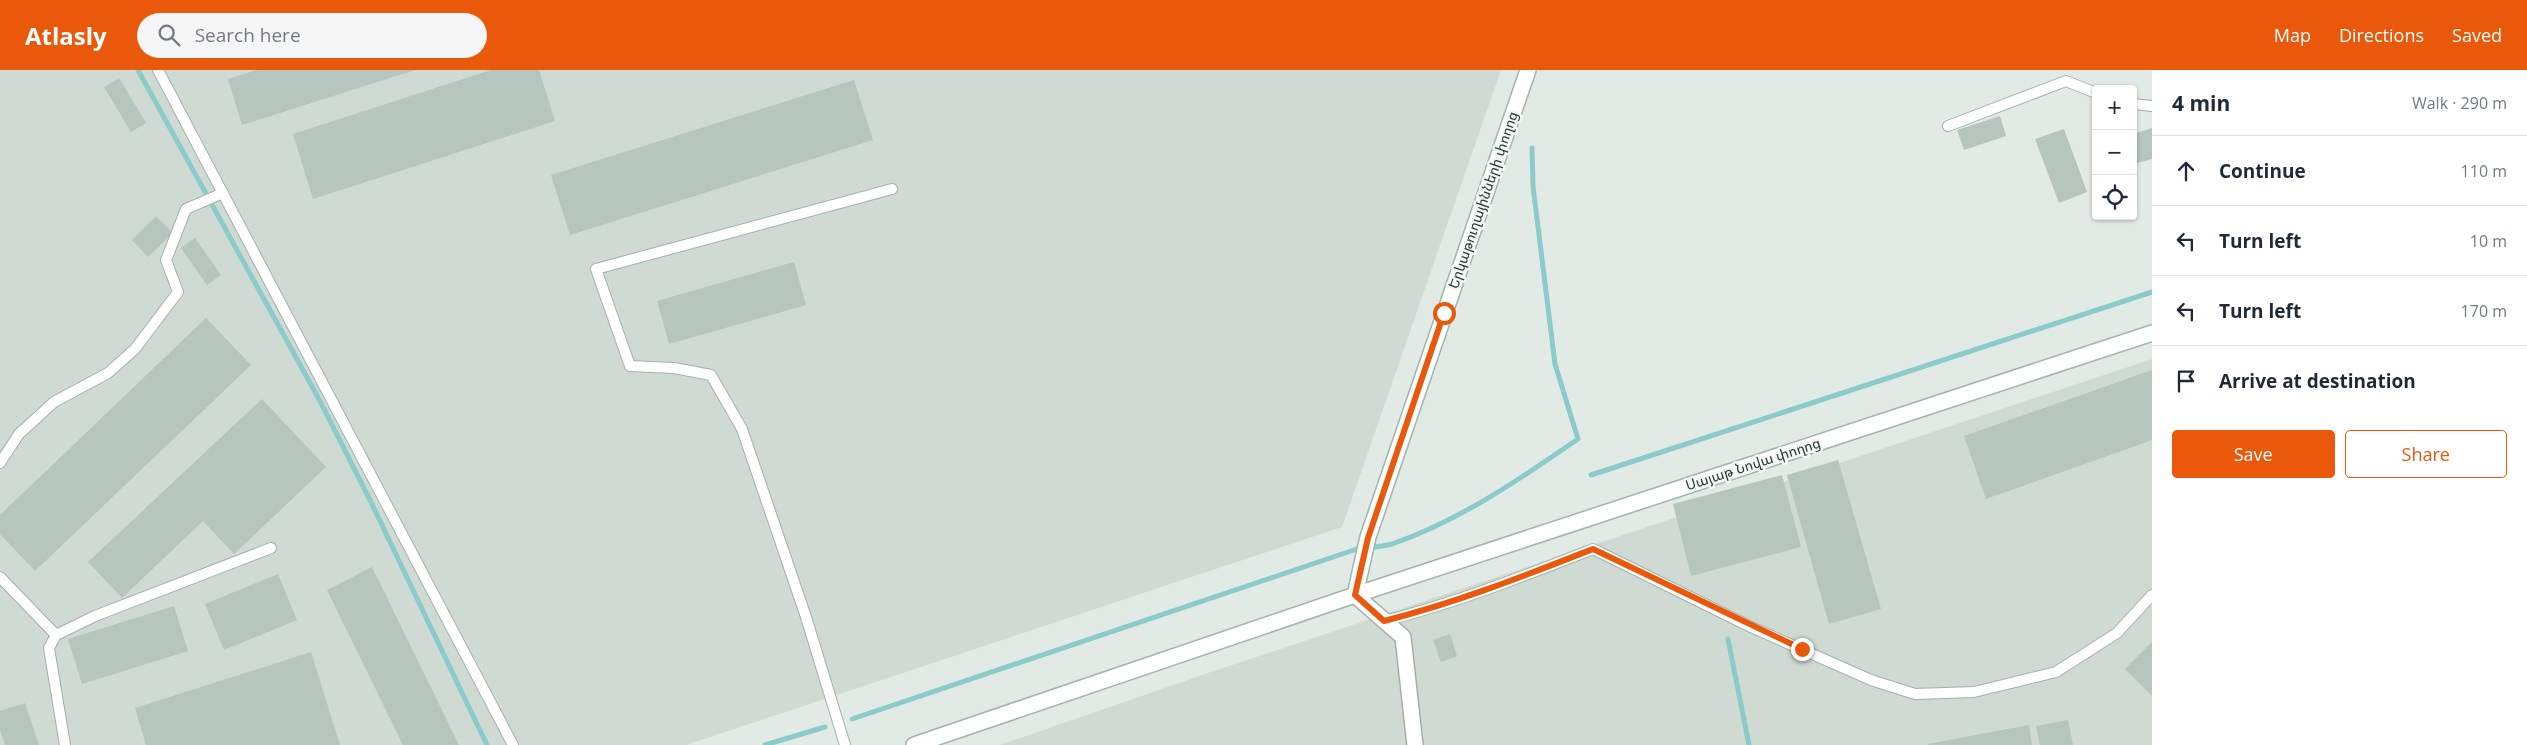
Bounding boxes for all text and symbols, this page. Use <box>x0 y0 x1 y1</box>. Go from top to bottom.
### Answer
search box <box>137 13 487 58</box>
text: Atlasly <box>25 19 107 52</box>
icon: search <box>155 21 183 49</box>
text: Search here <box>195 22 301 48</box>
text: Map <box>2274 23 2311 47</box>
text: Directions <box>2339 23 2424 47</box>
text: Saved <box>2452 23 2502 47</box>
map controls <box>2092 85 2137 220</box>
button: + <box>2092 85 2137 130</box>
text: 4 min <box>2172 89 2230 117</box>
text: Walk · 290 m <box>2412 92 2507 114</box>
street label: Երկաթուղայինների փողոց <box>1443 109 1522 291</box>
button: − <box>2092 130 2137 175</box>
icon: ahead <box>2172 157 2200 185</box>
text: Continue <box>2219 158 2306 184</box>
text: 110 m <box>2461 160 2507 182</box>
button: locate <box>2092 175 2137 220</box>
icon: left <box>2172 227 2200 255</box>
text: Turn left <box>2219 228 2301 254</box>
text: 10 m <box>2470 230 2507 252</box>
icon: left <box>2172 297 2200 325</box>
text: Turn left <box>2219 298 2301 324</box>
text: 170 m <box>2461 300 2507 322</box>
route start <box>1433 302 1456 325</box>
icon: arrive <box>2172 367 2200 395</box>
text: Arrive at destination <box>2219 368 2416 394</box>
button: Save <box>2172 430 2335 478</box>
button: Share <box>2345 430 2507 478</box>
street label: Սայաթ Նովա փողոց <box>1683 433 1823 494</box>
route end <box>1791 638 1814 661</box>

